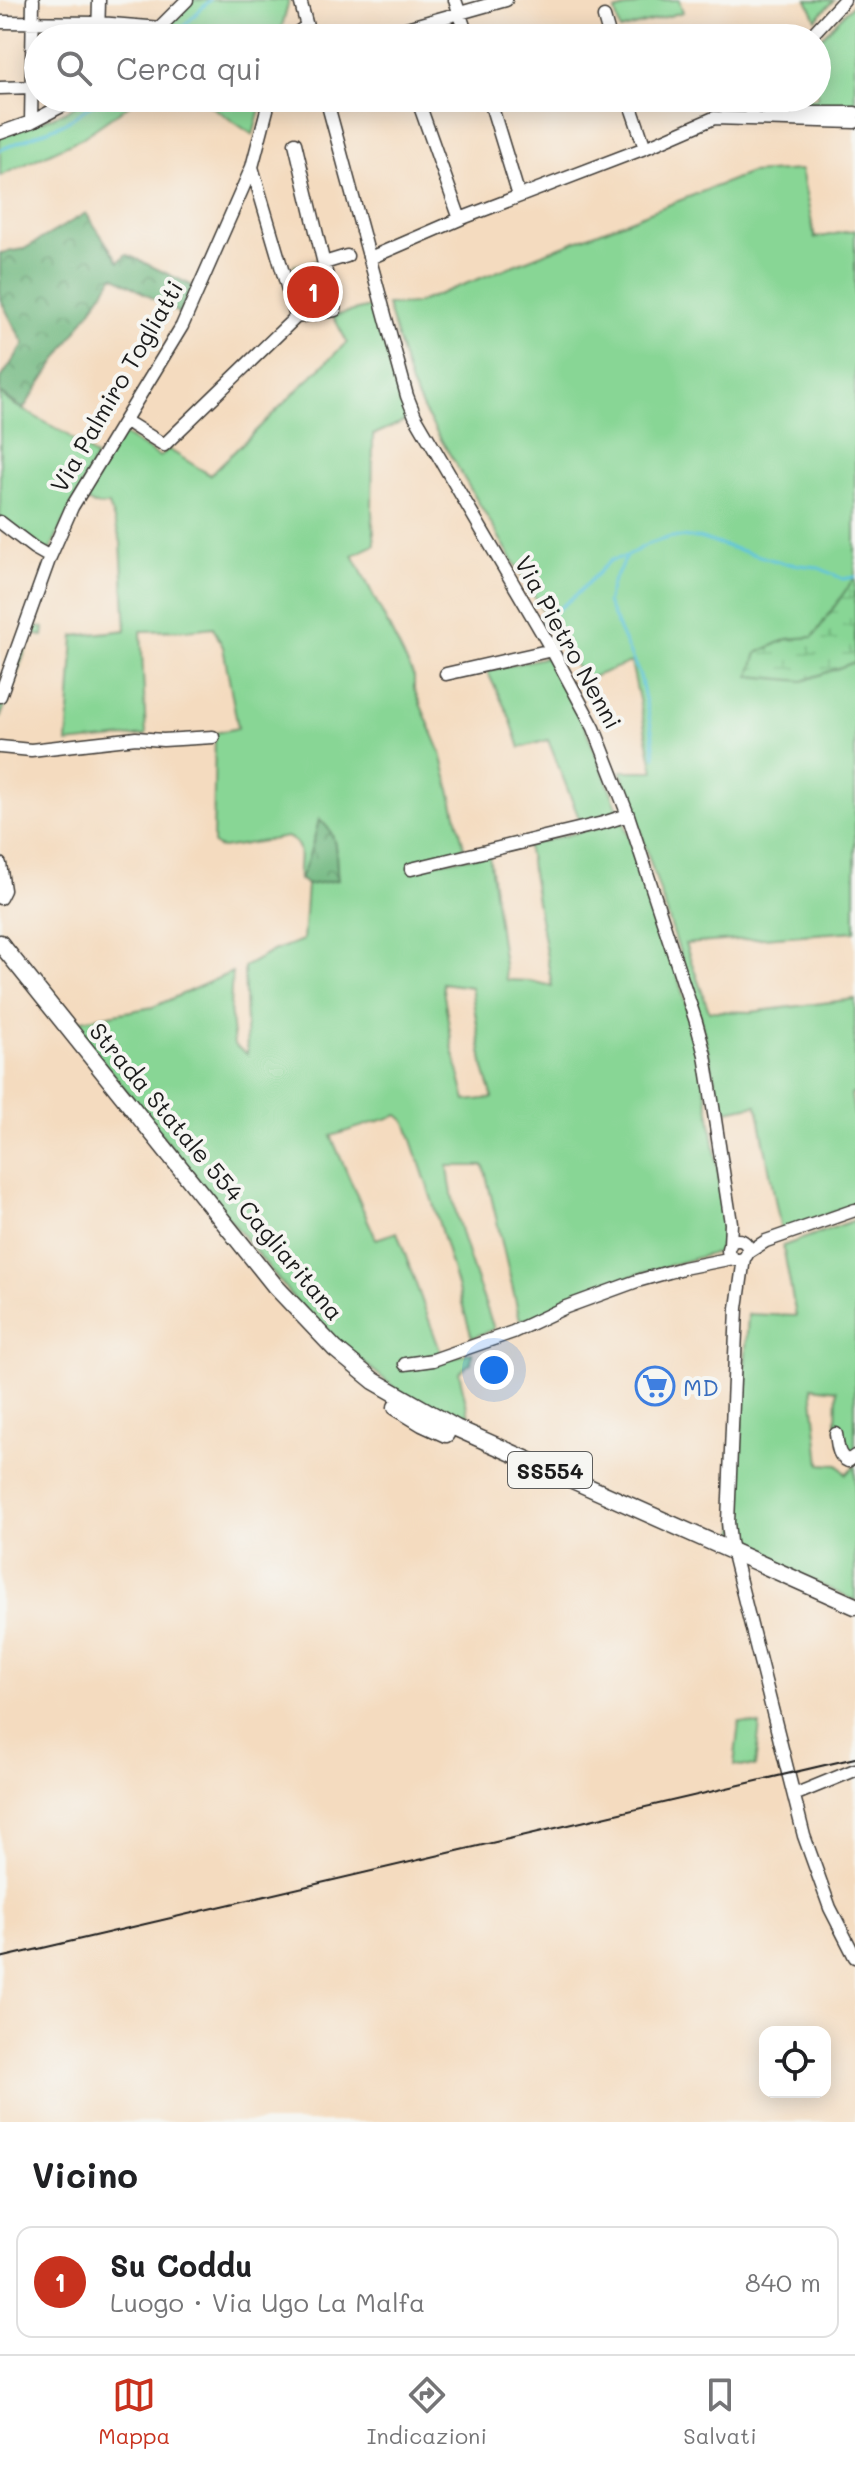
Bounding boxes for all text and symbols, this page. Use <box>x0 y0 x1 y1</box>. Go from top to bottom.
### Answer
search box <box>24 24 831 112</box>
icon: search <box>52 46 96 90</box>
text: Cerca qui <box>116 48 262 88</box>
pin: 1 <box>287 262 339 322</box>
street label: Via Palmiro Togliatti <box>43 274 189 498</box>
street label: Via Pietro Nenni <box>509 550 629 734</box>
street label: Strada Statale 554 Cagliaritana <box>83 1016 351 1326</box>
your location <box>474 1350 514 1390</box>
supermarket icon: MD <box>634 1365 676 1407</box>
place label: MD <box>683 1371 719 1402</box>
road number: SS554 <box>508 1452 592 1488</box>
map controls <box>759 2026 831 2098</box>
button: locate <box>759 2026 831 2098</box>
text: Vicino <box>32 2152 138 2197</box>
text: Su Coddu <box>110 2245 252 2285</box>
text: 1 <box>54 2265 66 2299</box>
text: 840 m <box>745 2265 821 2299</box>
text: Luogo · Via Ugo La Malfa <box>110 2285 425 2319</box>
tab: Mappa <box>98 2373 170 2450</box>
tab: Indicazioni <box>367 2373 487 2450</box>
tab: Salvati <box>683 2373 757 2450</box>

